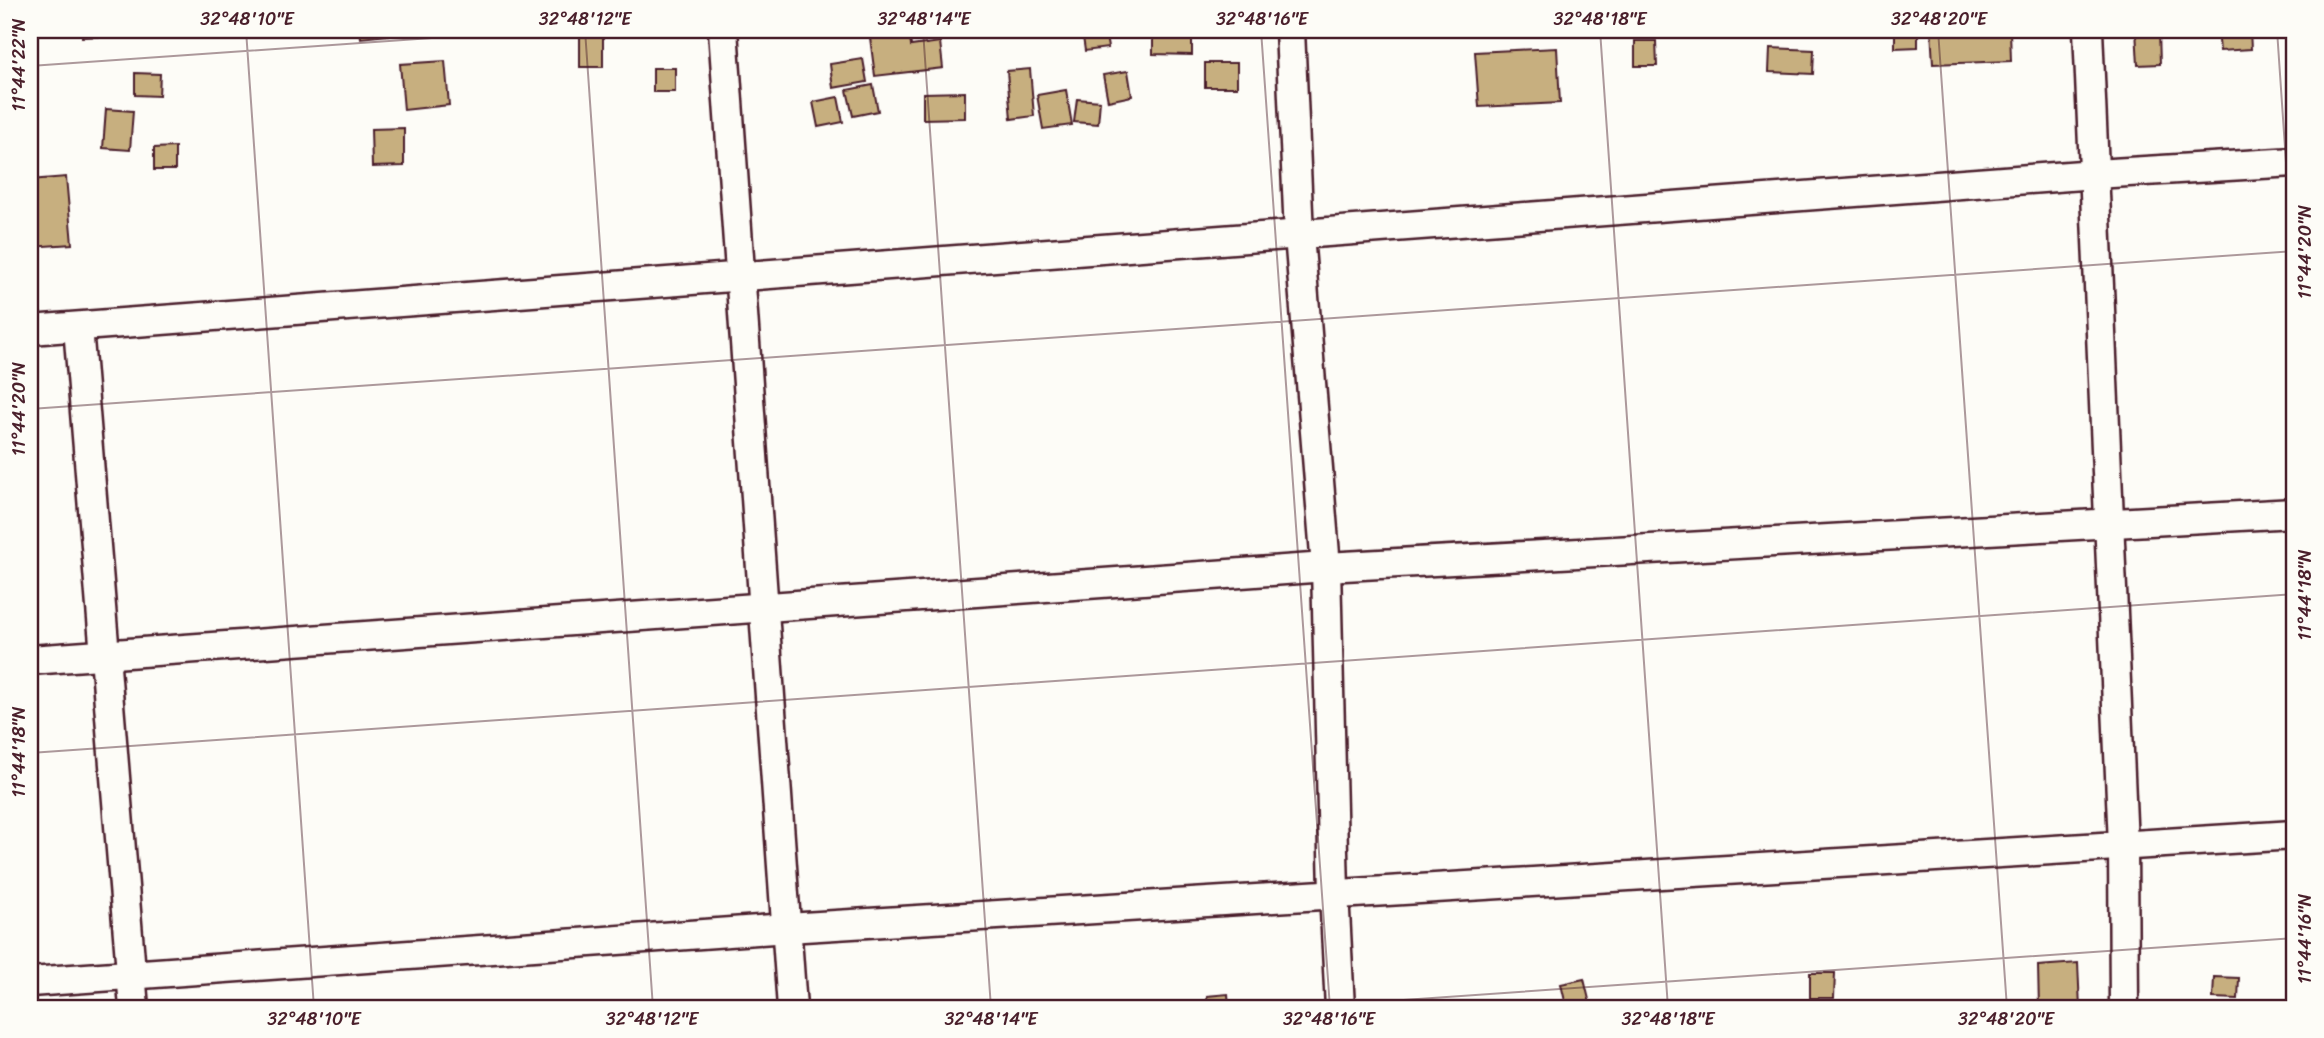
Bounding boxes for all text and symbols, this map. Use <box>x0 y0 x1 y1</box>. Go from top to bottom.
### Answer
text: 32°48'10"E <box>200 3 295 35</box>
text: 32°48'12"E <box>539 3 632 35</box>
text: 32°48'14"E <box>877 3 972 35</box>
text: 32°48'16"E <box>1216 3 1309 35</box>
text: 32°48'18"E <box>1554 3 1647 35</box>
text: 32°48'20"E <box>1891 3 1988 35</box>
text: 11°44'22"N <box>3 18 35 112</box>
text: 11°44'20"N <box>2289 204 2321 299</box>
text: 11°44'20"N <box>3 361 35 456</box>
text: 11°44'18"N <box>2289 549 2321 640</box>
text: 11°44'18"N <box>3 706 35 797</box>
text: 11°44'16"N <box>2289 893 2321 984</box>
text: 32°48'10"E <box>267 1003 362 1035</box>
text: 32°48'12"E <box>606 1003 699 1035</box>
text: 32°48'14"E <box>944 1003 1039 1035</box>
text: 32°48'16"E <box>1283 1003 1376 1035</box>
text: 32°48'18"E <box>1622 1003 1715 1035</box>
text: 32°48'20"E <box>1958 1003 2055 1035</box>

